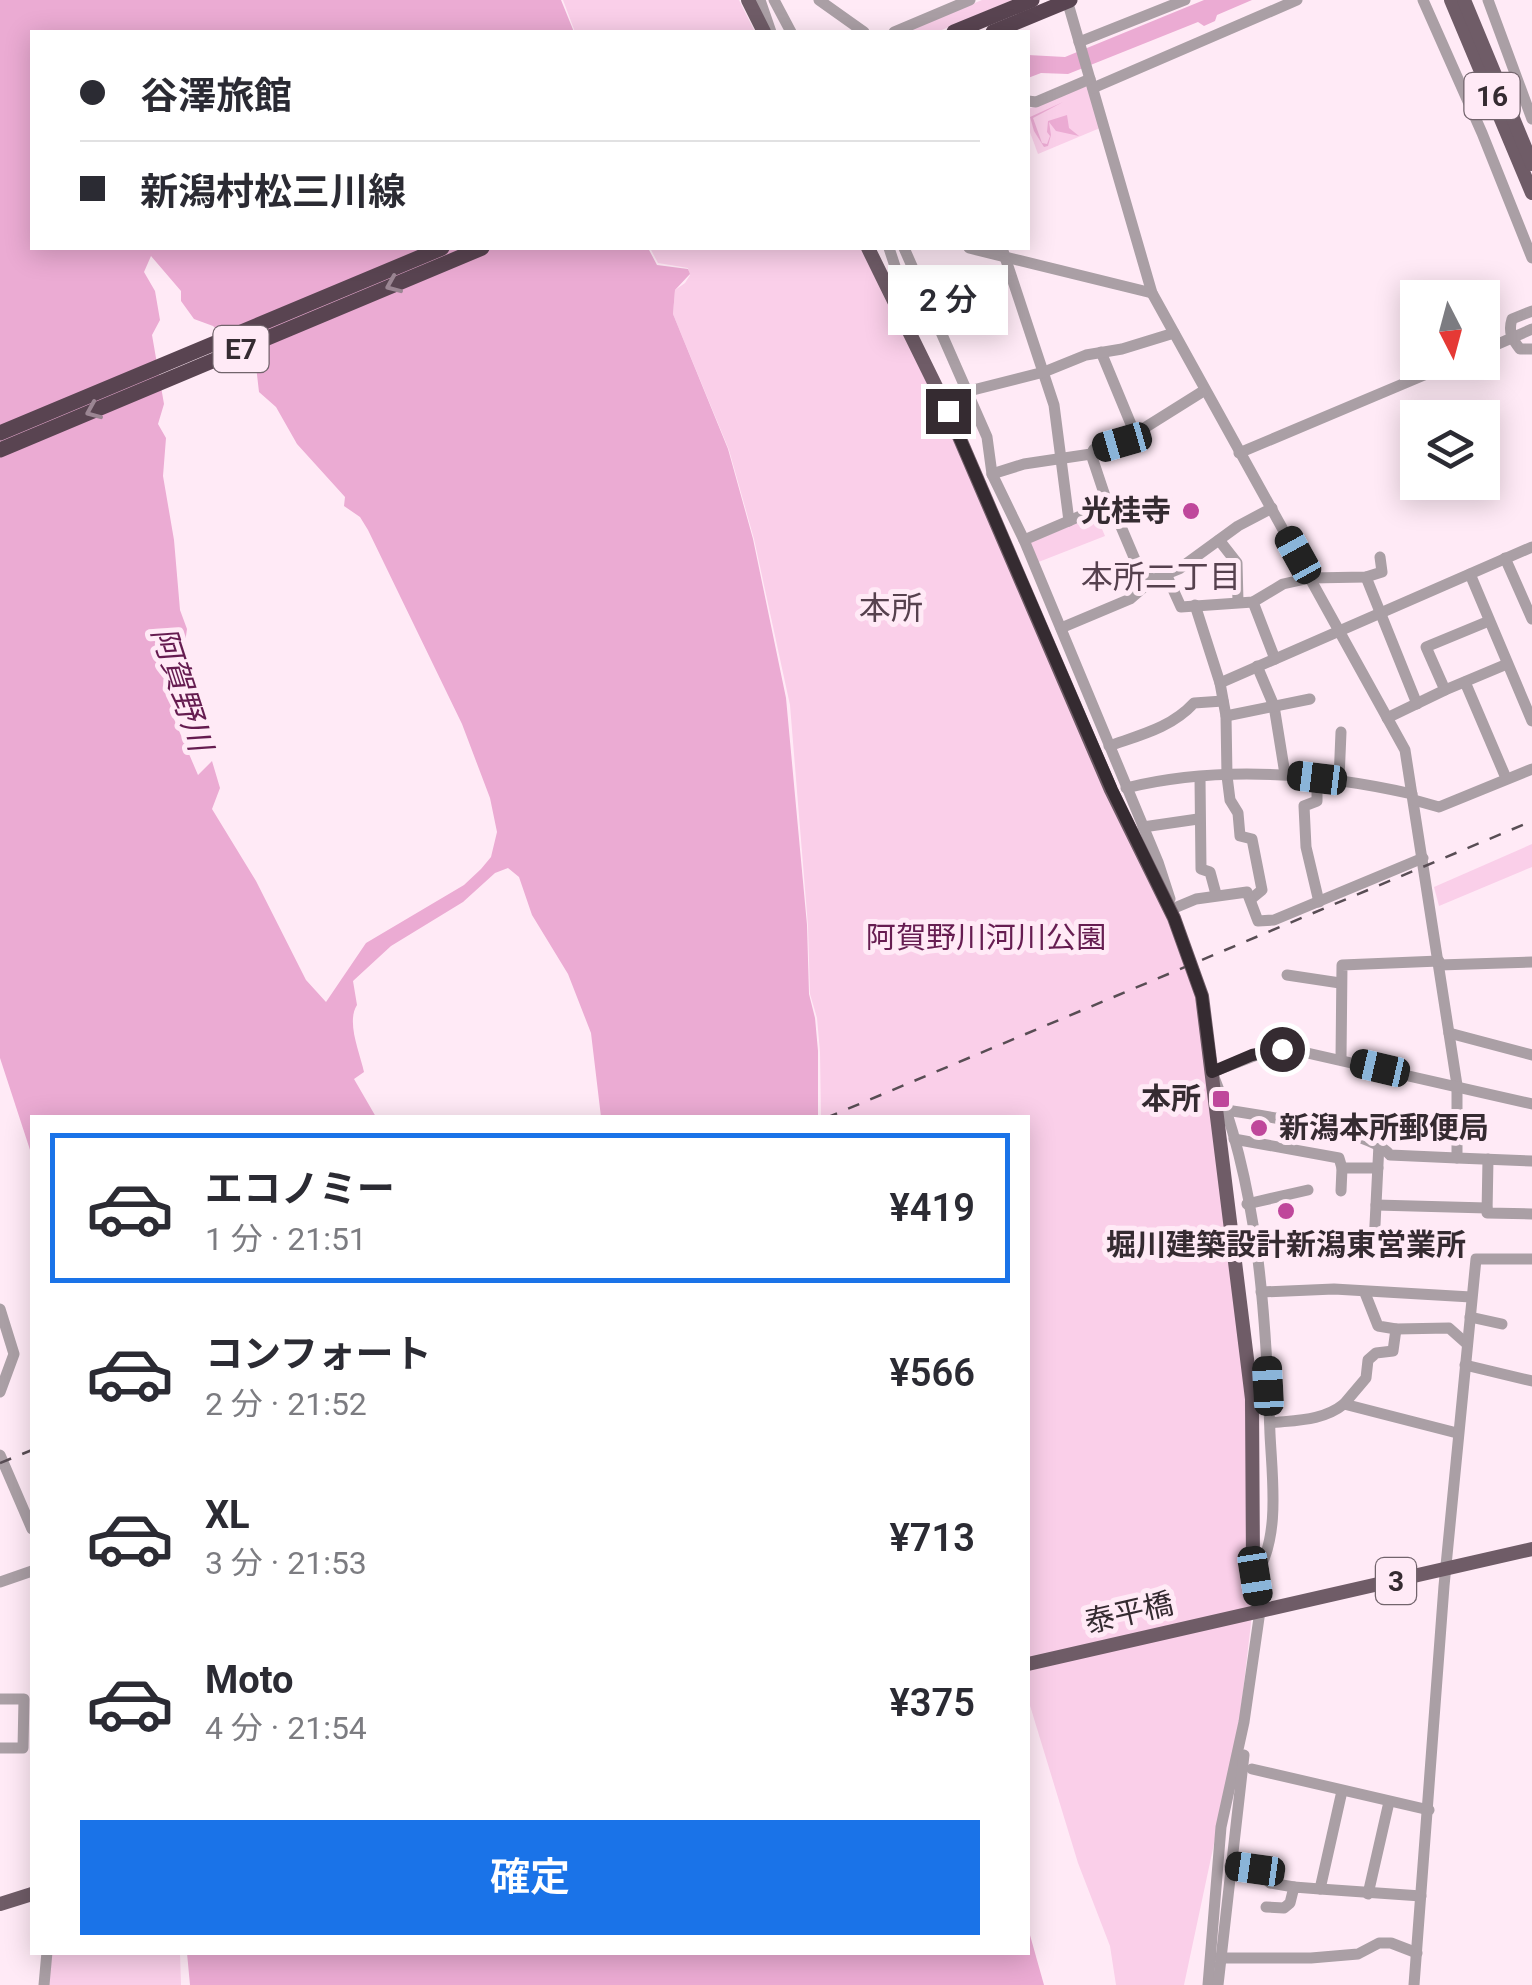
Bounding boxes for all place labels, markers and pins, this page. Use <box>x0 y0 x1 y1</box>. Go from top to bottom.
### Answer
place label: 光桂寺 <box>1081 493 1171 528</box>
marker: 光桂寺 <box>1180 500 1202 522</box>
place label: 本所 <box>1141 1081 1201 1116</box>
marker: 本所 <box>1210 1088 1232 1110</box>
place label: 新潟本所郵便局 <box>1279 1110 1489 1145</box>
marker: 新潟本所郵便局 <box>1248 1117 1270 1139</box>
marker: 堀川建築設計新潟東営業所 <box>1275 1200 1297 1222</box>
place label: 堀川建築設計新潟東営業所 <box>1106 1227 1466 1262</box>

